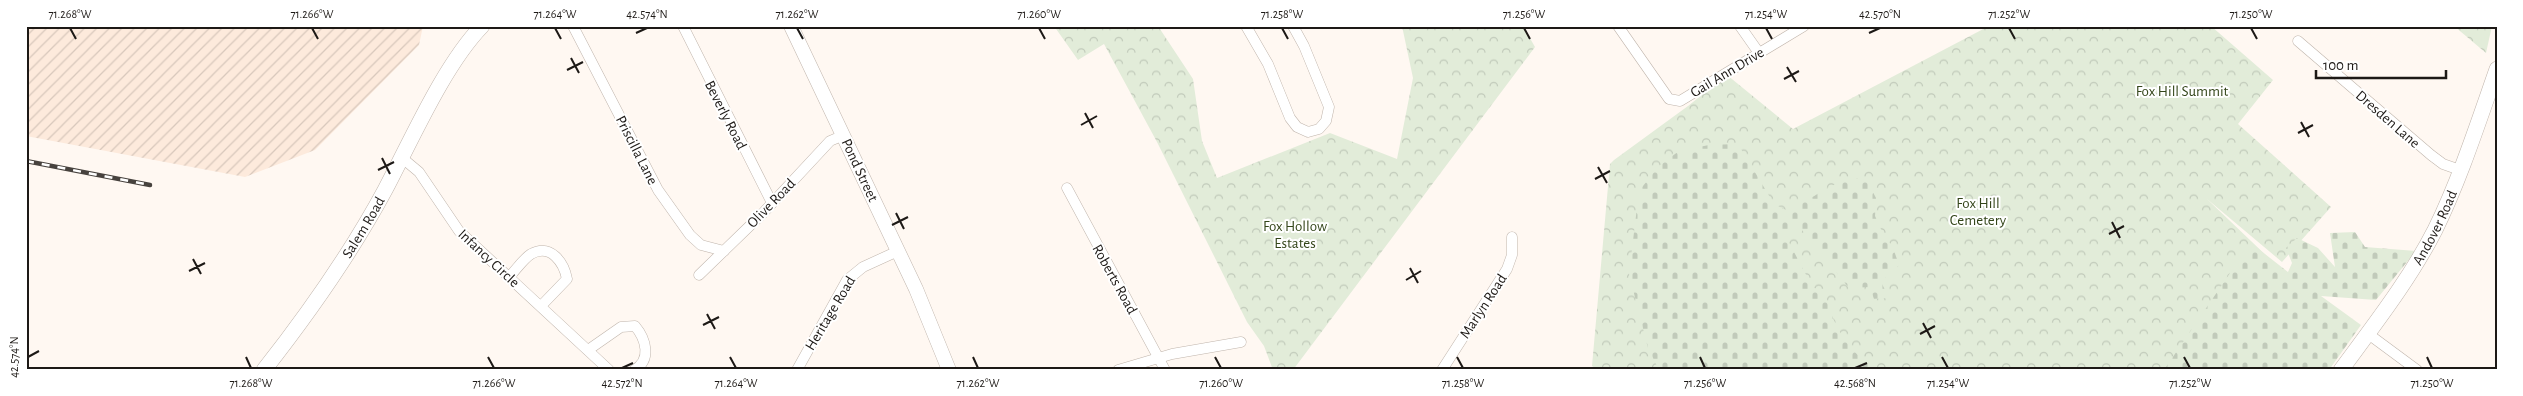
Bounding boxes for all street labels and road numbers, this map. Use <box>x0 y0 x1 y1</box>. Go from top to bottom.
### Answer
street label: Gail Ann Drive <box>1688 45 1767 100</box>
street label: Beverly Road <box>702 78 749 152</box>
street label: Dresden Lane <box>2353 88 2423 151</box>
street label: Priscilla Lane <box>613 113 660 187</box>
street label: Pond Street <box>838 136 881 204</box>
street label: Olive Road <box>744 176 799 231</box>
street label: Andover Road <box>2410 188 2460 268</box>
street label: Salem Road <box>340 194 388 261</box>
street label: Infancy Circle <box>455 226 522 290</box>
street label: Roberts Road <box>1089 242 1140 317</box>
street label: Marlyn Road <box>1457 271 1510 341</box>
street label: Heritage Road <box>802 273 858 353</box>

